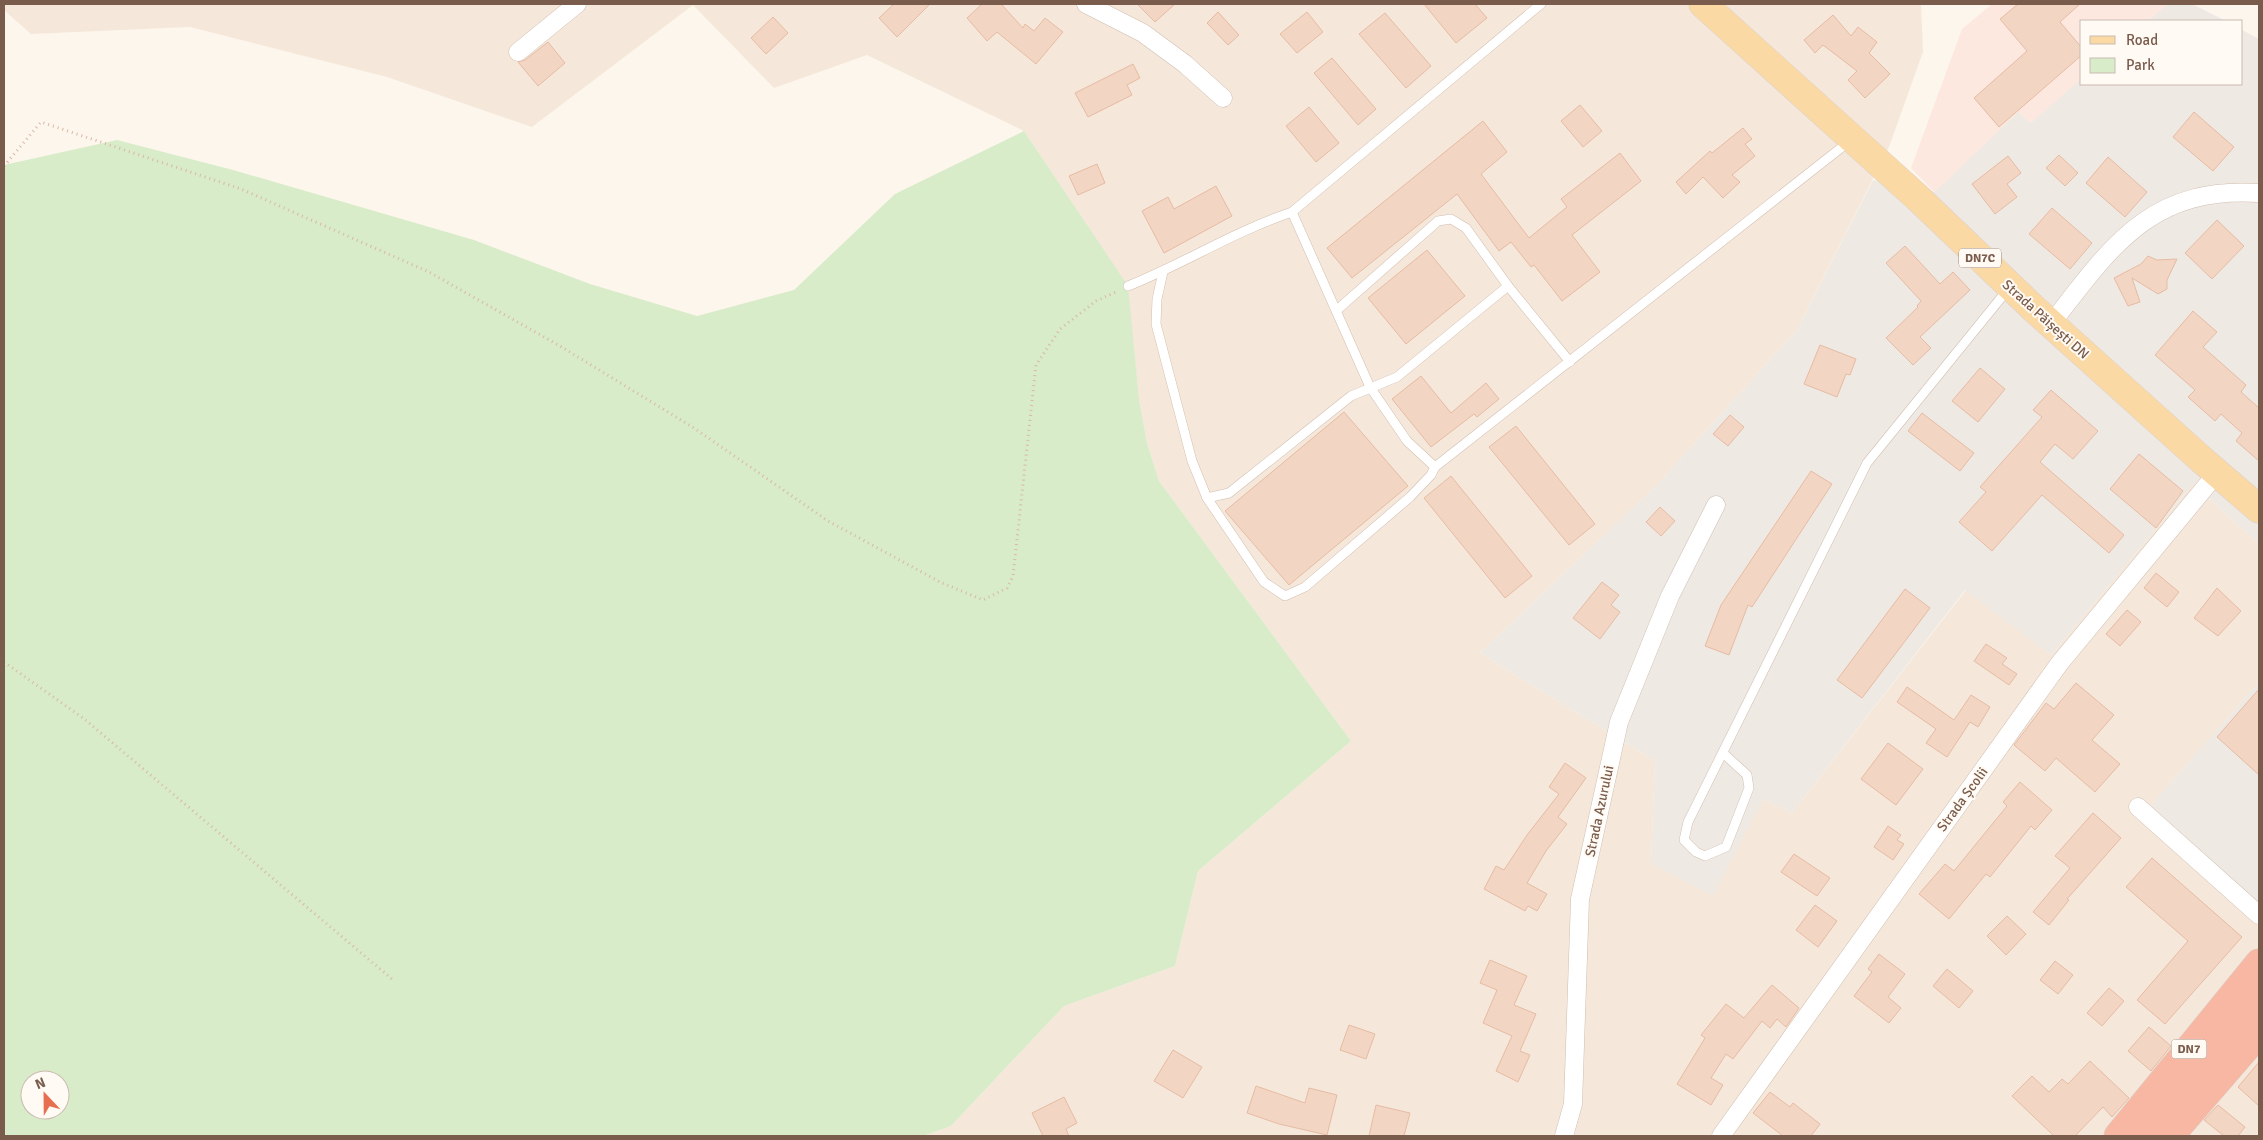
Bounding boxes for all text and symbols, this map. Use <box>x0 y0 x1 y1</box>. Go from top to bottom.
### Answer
legend <box>2080 20 2243 85</box>
text: Road <box>2126 31 2158 49</box>
text: Park <box>2126 56 2155 74</box>
road number: DN7C <box>1959 248 2001 268</box>
street label: Strada Păișești DN <box>1999 276 2092 363</box>
street label: Strada Azurului <box>1582 764 1617 858</box>
street label: Strada Școlii <box>1933 764 1991 835</box>
road number: DN7 <box>2172 1040 2206 1058</box>
north arrow <box>20 1070 70 1120</box>
text: N <box>33 1074 48 1093</box>

